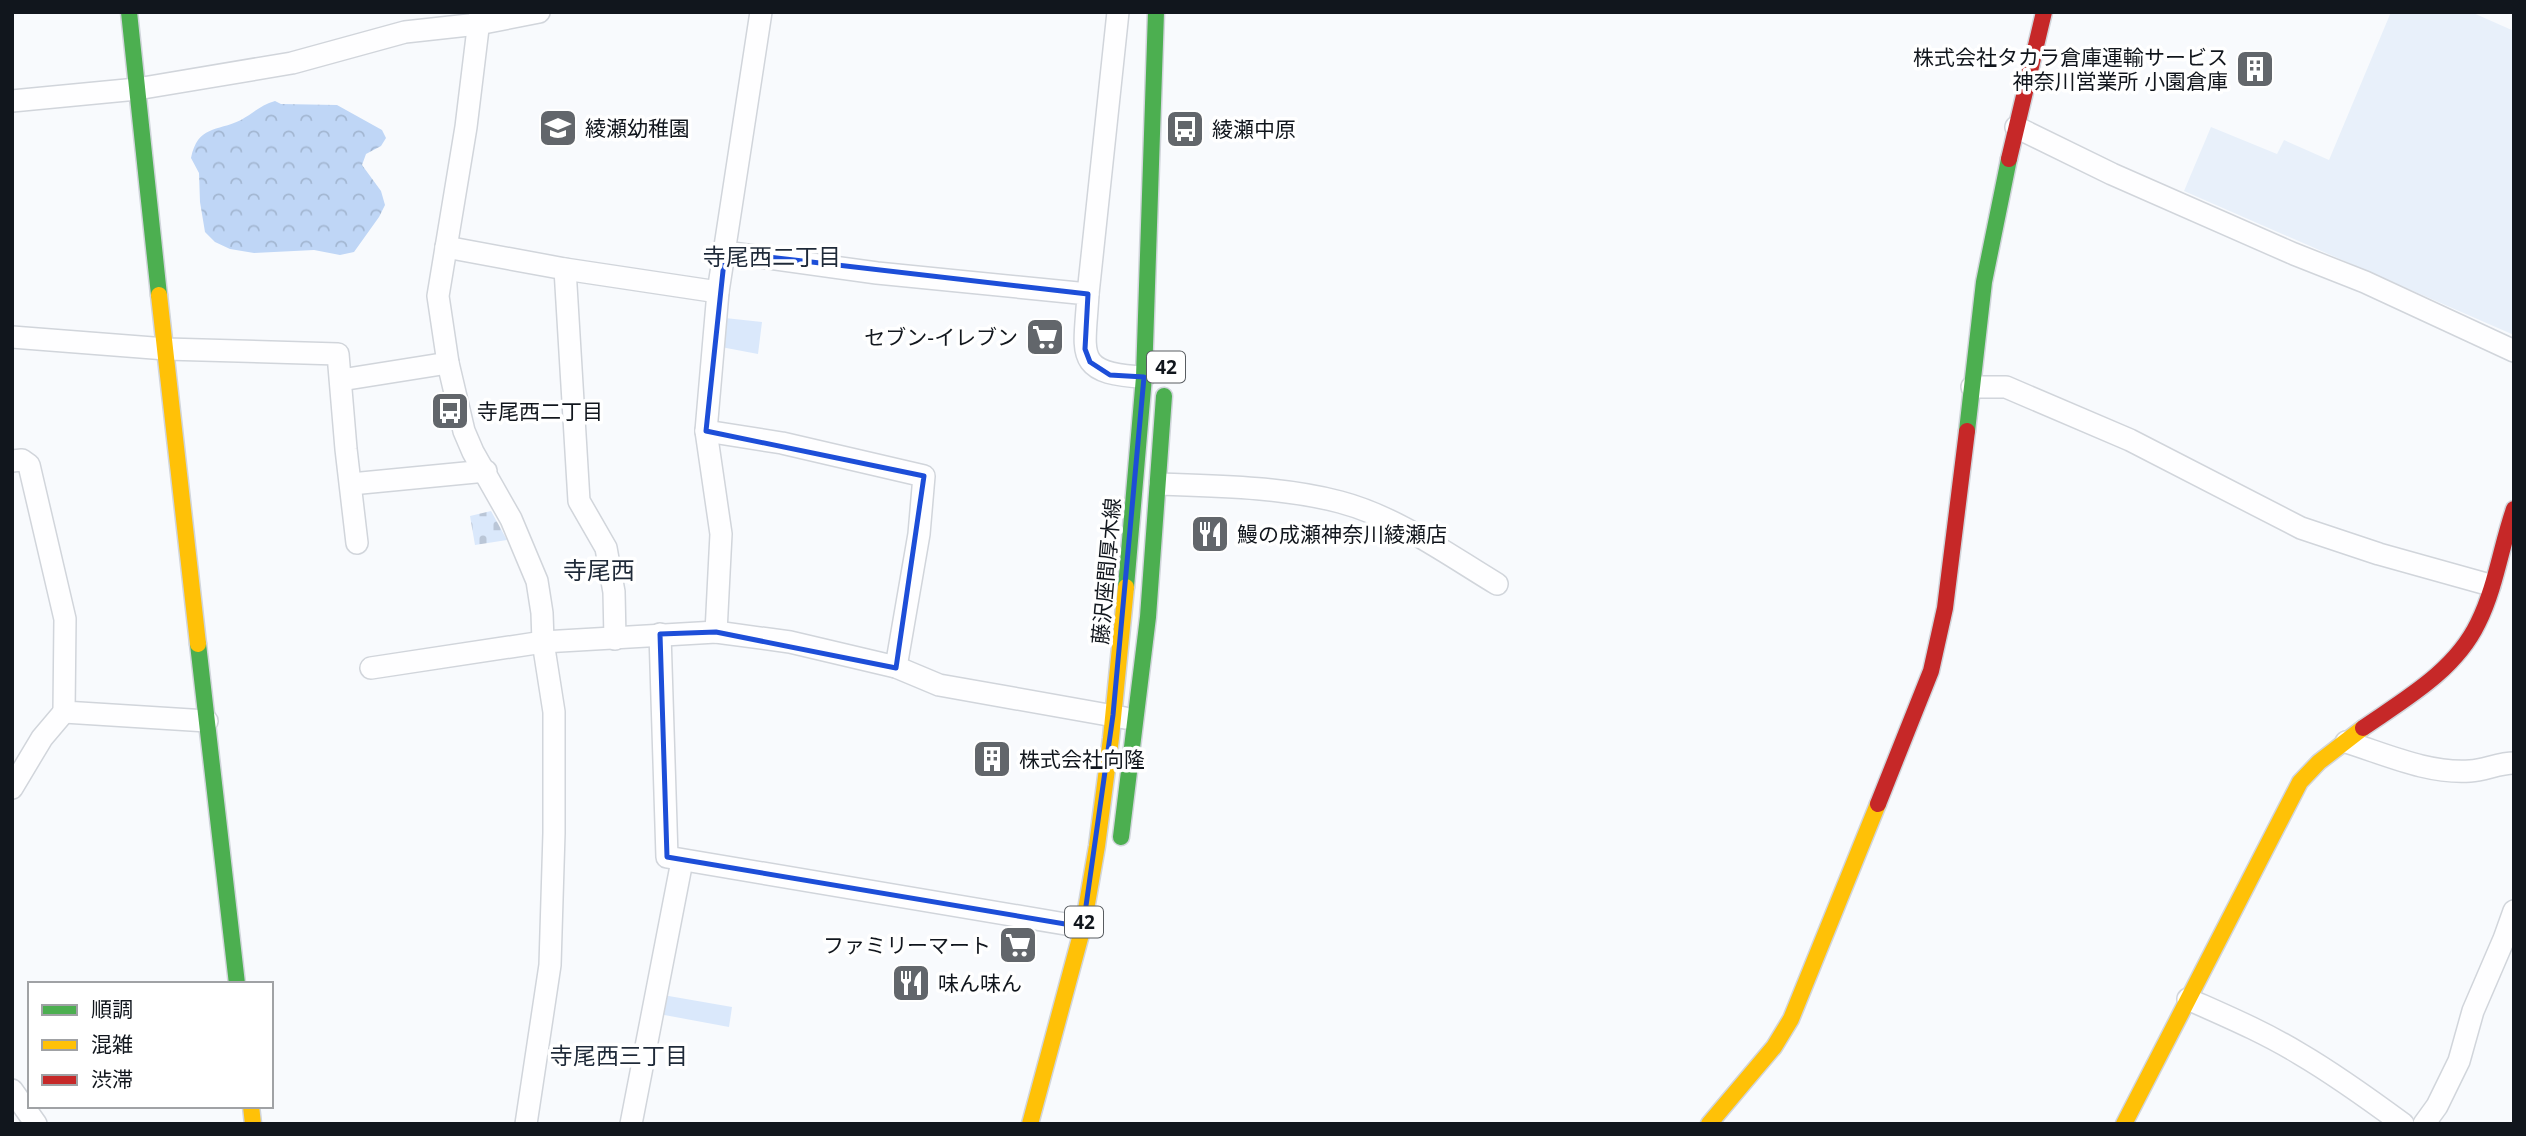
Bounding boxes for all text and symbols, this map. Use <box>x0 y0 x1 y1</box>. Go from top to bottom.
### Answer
place label: 株式会社タカラ倉庫運輸サービス 神奈川営業所 小園倉庫 <box>1913 43 2228 95</box>
building icon: 株式会社タカラ倉庫運輸サービス 神奈川営業所 小園倉庫 <box>2234 48 2276 90</box>
school or university icon: 綾瀬幼稚園 <box>537 107 579 149</box>
bus stop icon: 綾瀬中原 <box>1164 108 1206 150</box>
place label: 綾瀬幼稚園 <box>585 114 690 142</box>
place label: 綾瀬中原 <box>1212 115 1296 143</box>
district label: 寺尾西二丁目 <box>703 240 841 272</box>
supermarket icon: セブン-イレブン <box>1024 316 1066 358</box>
place label: セブン-イレブン <box>864 323 1018 351</box>
road number: 42 <box>1147 352 1185 382</box>
bus stop icon: 寺尾西二丁目 <box>429 390 471 432</box>
place label: 寺尾西二丁目 <box>477 397 603 425</box>
street label: 藤沢座間厚木線 <box>1086 497 1126 645</box>
restaurant icon: 鰻の成瀬神奈川綾瀬店 <box>1189 513 1231 555</box>
place label: 鰻の成瀬神奈川綾瀬店 <box>1237 520 1447 548</box>
district label: 寺尾西 <box>563 553 635 586</box>
building icon: 株式会社向隆 <box>971 738 1013 780</box>
place label: 株式会社向隆 <box>1019 745 1145 773</box>
road number: 42 <box>1065 906 1103 938</box>
supermarket icon: ファミリーマート <box>997 924 1039 966</box>
place label: ファミリーマート <box>823 931 991 959</box>
restaurant icon: 味ん味ん <box>890 962 932 1004</box>
place label: 味ん味ん <box>938 969 1022 997</box>
legend <box>28 982 273 1108</box>
text: 順調 <box>91 995 133 1023</box>
text: 混雑 <box>91 1030 133 1058</box>
district label: 寺尾西三丁目 <box>550 1039 688 1071</box>
text: 渋滞 <box>91 1065 133 1093</box>

